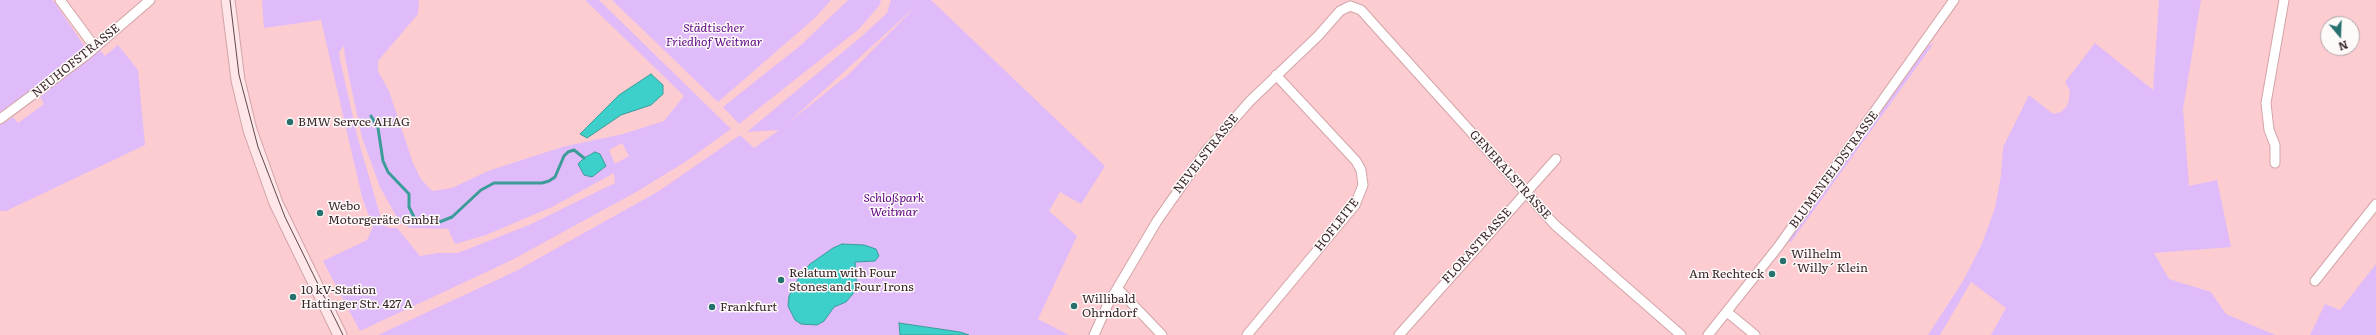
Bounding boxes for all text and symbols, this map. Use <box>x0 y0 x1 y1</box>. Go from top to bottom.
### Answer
north arrow <box>2320 16 2360 56</box>
street label: NEUHOFSTRASSE <box>29 21 123 101</box>
park label: Städtischer Friedhof Weitmar <box>666 21 762 49</box>
text: N <box>2337 37 2351 55</box>
street label: BLUMENFELDSTRASSE <box>1787 109 1881 231</box>
street label: NEVELSTRASSE <box>1171 111 1241 197</box>
place label: BMW Servce AHAG <box>298 115 410 129</box>
marker: BMW Servce AHAG <box>285 117 295 127</box>
street label: GENERALSTRASSE <box>1466 128 1554 222</box>
park label: Schloßpark Weitmar <box>864 191 924 219</box>
street label: HOFLEITE <box>1312 196 1362 254</box>
place label: Webo Motorgeräte GmbH <box>328 199 439 227</box>
street label: FLORASTRASSE <box>1439 205 1515 287</box>
marker: Webo Motorgeräte GmbH <box>315 208 325 218</box>
place label: Wilhelm ´Willy´ Klein <box>1791 247 1868 275</box>
marker: Wilhelm ´Willy´ Klein <box>1778 256 1788 266</box>
place label: Relatum with Four Stones and Four Irons <box>789 266 914 294</box>
place label: Am Rechteck <box>1689 267 1764 281</box>
marker: Am Rechteck <box>1767 269 1777 279</box>
marker: Relatum with Four Stones and Four Irons <box>776 275 786 285</box>
place label: 10 kV-Station Hattinger Str. 427 A <box>301 283 412 311</box>
marker: 10 kV-Station Hattinger Str. 427 A <box>288 292 298 302</box>
place label: Willibald Ohrndorf <box>1082 292 1137 320</box>
place label: Frankfurt <box>720 300 777 314</box>
marker: Willibald Ohrndorf <box>1069 301 1079 311</box>
marker: Frankfurt <box>707 302 717 312</box>

